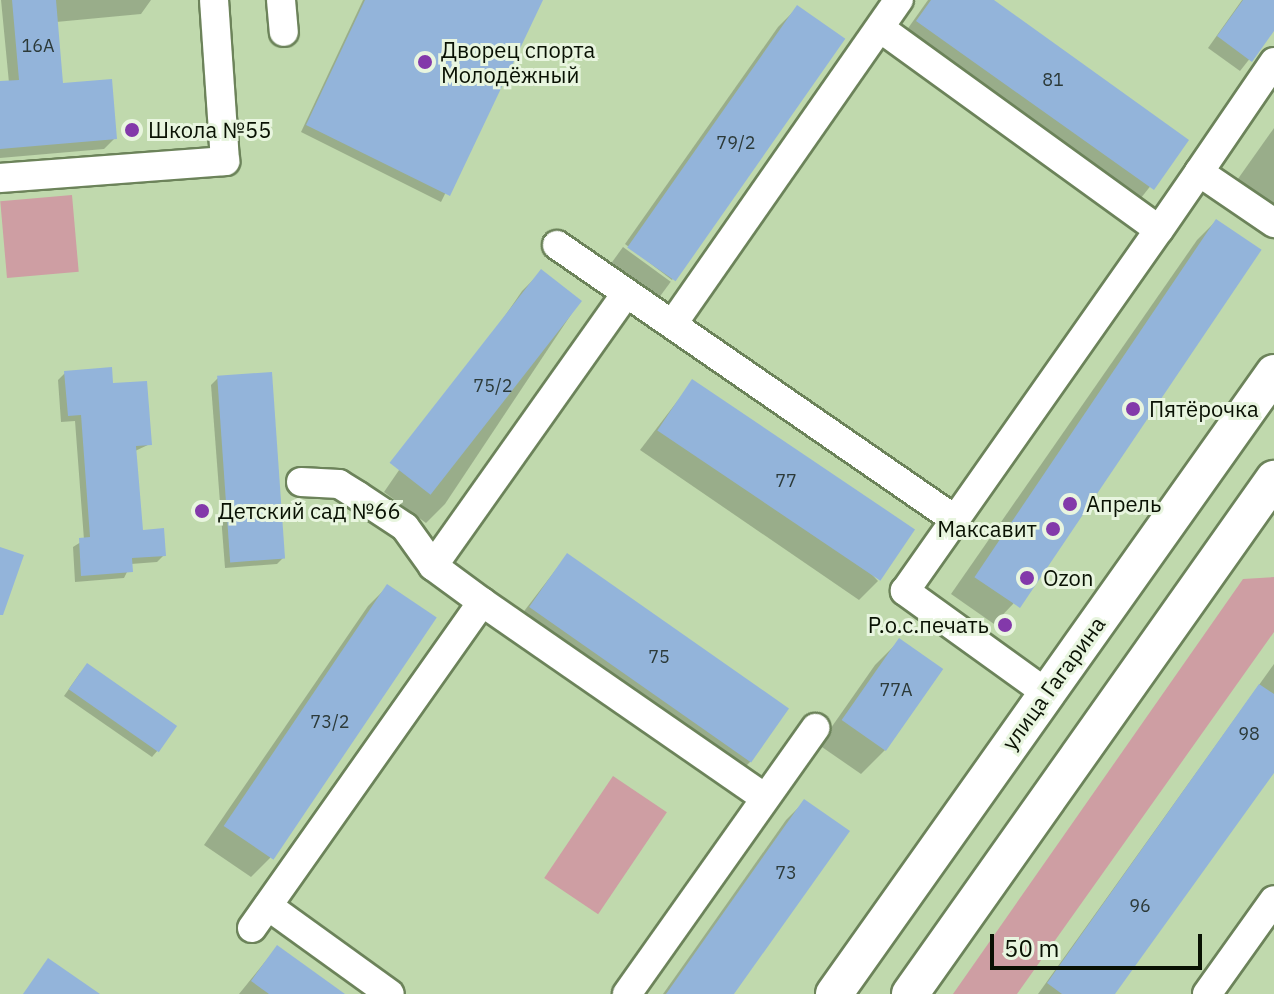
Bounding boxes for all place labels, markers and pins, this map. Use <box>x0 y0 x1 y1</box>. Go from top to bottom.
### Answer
place label: Дворец спорта Молодёжный <box>441 36 595 88</box>
marker: Дворец спорта Молодёжный <box>416 53 434 71</box>
place label: Школа №55 <box>148 117 271 143</box>
marker: Школа №55 <box>123 121 141 139</box>
place label: Пятёрочка <box>1149 396 1259 422</box>
marker: Пятёрочка <box>1124 400 1142 418</box>
place label: Апрель <box>1086 491 1161 517</box>
marker: Апрель <box>1061 495 1079 513</box>
place label: Детский сад №66 <box>218 498 401 524</box>
marker: Детский сад №66 <box>193 502 211 520</box>
place label: Максавит <box>937 516 1037 542</box>
marker: Максавит <box>1044 520 1062 538</box>
place label: Ozon <box>1043 565 1093 591</box>
marker: Ozon <box>1018 569 1036 587</box>
place label: Р.о.с.печать <box>868 612 989 638</box>
marker: Р.о.с.печать <box>996 616 1014 634</box>

